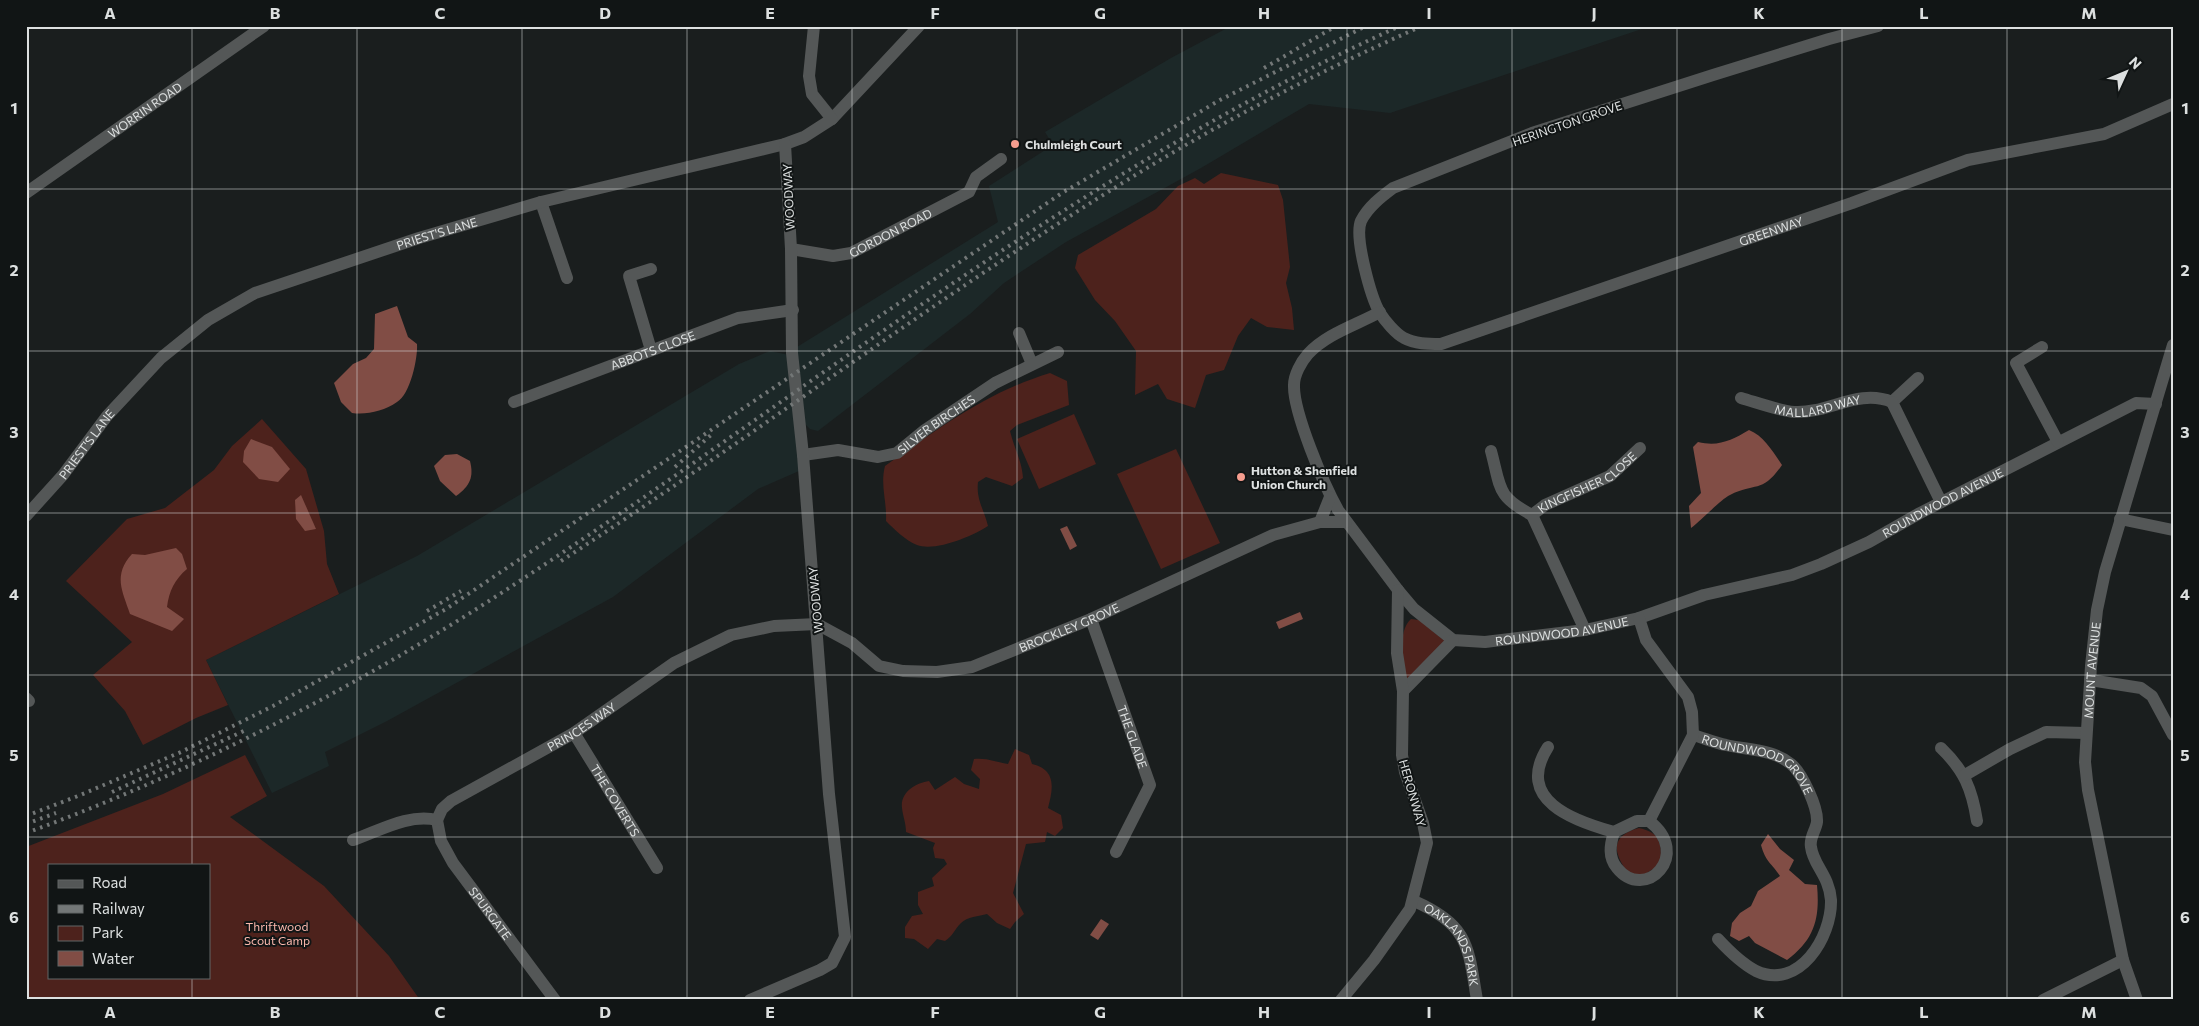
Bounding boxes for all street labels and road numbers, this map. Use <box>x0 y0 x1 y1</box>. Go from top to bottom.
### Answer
street label: WORRIN ROAD <box>105 79 184 140</box>
street label: HERINGTON GROVE <box>1510 98 1624 148</box>
street label: WOODWAY <box>779 163 797 231</box>
street label: GORDON ROAD <box>847 206 934 260</box>
street label: GREENWAY <box>1737 213 1805 248</box>
street label: PRIEST'S LANE <box>394 214 479 252</box>
street label: ABBOTS CLOSE <box>608 328 697 372</box>
street label: SILVER BIRCHES <box>894 392 978 457</box>
street label: MALLARD WAY <box>1773 392 1862 419</box>
street label: PRIEST'S LANE <box>56 406 117 482</box>
street label: KINGFISHER CLOSE <box>1534 449 1639 515</box>
street label: ROUNDWOOD AVENUE <box>1880 465 2005 540</box>
street label: WOODWAY <box>805 566 825 634</box>
street label: BROCKLEY GROVE <box>1017 600 1121 654</box>
street label: ROUNDWOOD AVENUE <box>1494 614 1630 648</box>
street label: MOUNT AVENUE <box>2081 621 2103 719</box>
street label: PRINCES WAY <box>544 699 618 754</box>
street label: THE GLADE <box>1115 703 1151 770</box>
street label: ROUNDWOOD GROVE <box>1700 731 1816 796</box>
street label: HERONWAY <box>1397 758 1429 828</box>
street label: THE COVERTS <box>588 762 643 839</box>
street label: SPURGATE <box>466 884 515 942</box>
street label: OAKLANDS PARK <box>1422 900 1482 987</box>

